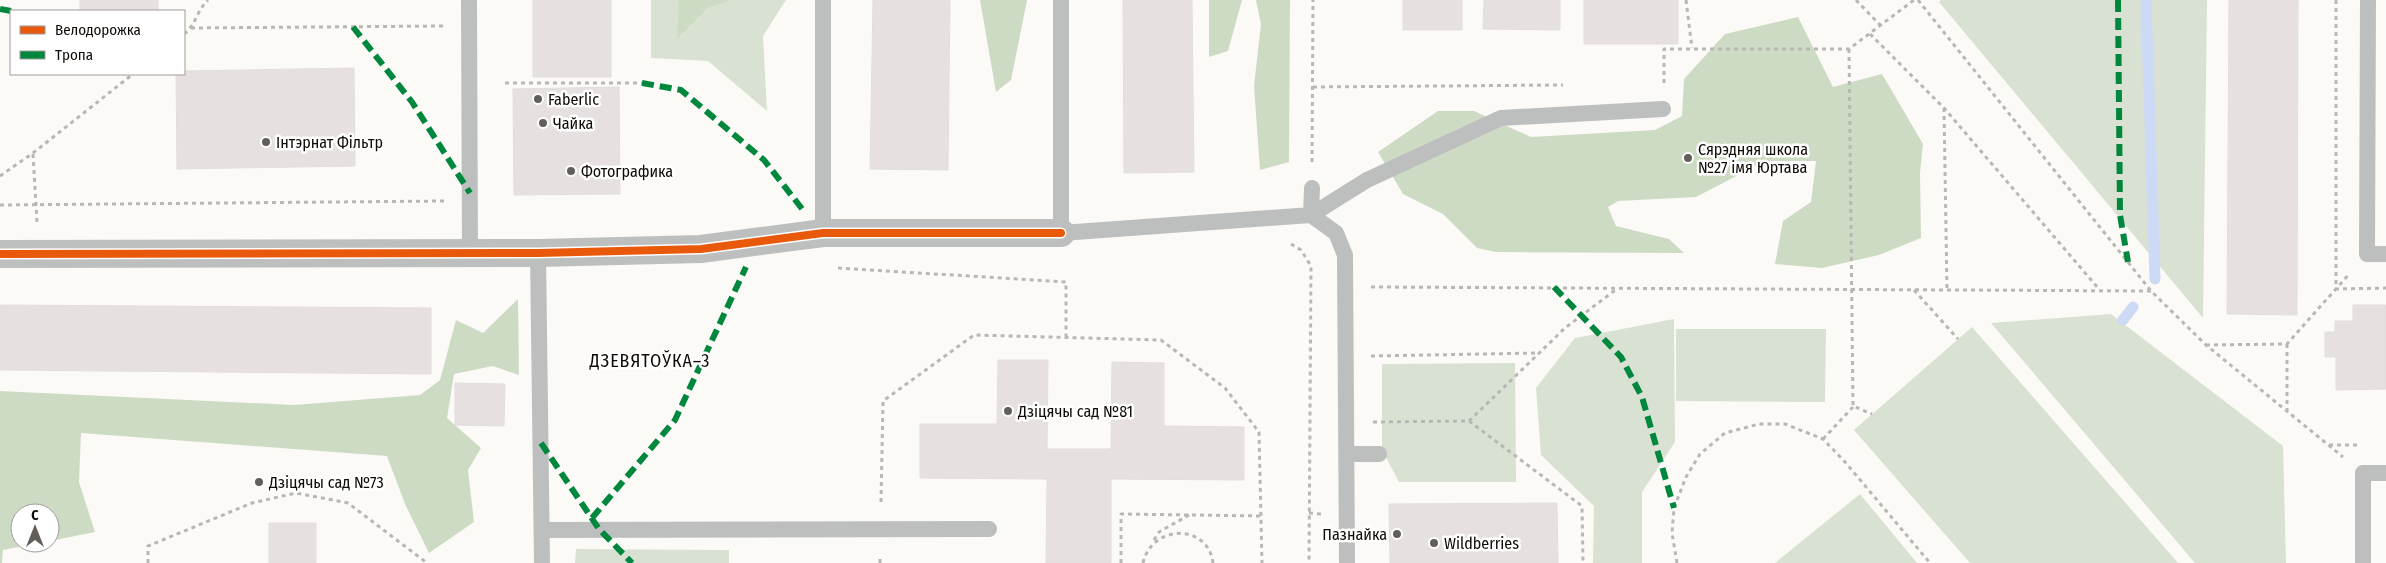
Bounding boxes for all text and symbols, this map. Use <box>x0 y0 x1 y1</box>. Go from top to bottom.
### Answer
legend <box>10 10 185 75</box>
text: Велодорожка <box>55 21 141 39</box>
text: Тропа <box>55 46 93 64</box>
place label: Faberlic <box>548 90 599 109</box>
marker: Faberlic <box>532 93 544 105</box>
place label: Чайка <box>553 114 593 133</box>
marker: Чайка <box>537 117 549 129</box>
place label: Інтэрнат Фільтр <box>276 133 383 152</box>
marker: Інтэрнат Фільтр <box>260 136 272 148</box>
place label: Сярэдняя школа №27 імя Юртава <box>1698 140 1808 177</box>
marker: Сярэдняя школа №27 імя Юртава <box>1682 152 1694 164</box>
place label: Фотографика <box>581 162 673 181</box>
marker: Фотографика <box>565 165 577 177</box>
district label: ДЗЕВЯТОЎКА–3 <box>589 349 710 372</box>
place label: Дзіцячы сад №81 <box>1017 402 1133 421</box>
marker: Дзіцячы сад №81 <box>1002 405 1014 417</box>
place label: Дзіцячы сад №73 <box>268 473 384 492</box>
marker: Дзіцячы сад №73 <box>253 476 265 488</box>
north arrow <box>10 503 60 553</box>
text: С <box>31 507 39 524</box>
place label: Пазнайка <box>1322 525 1387 544</box>
marker: Пазнайка <box>1391 528 1403 540</box>
place label: Wildberries <box>1444 534 1519 553</box>
marker: Wildberries <box>1428 537 1440 549</box>

